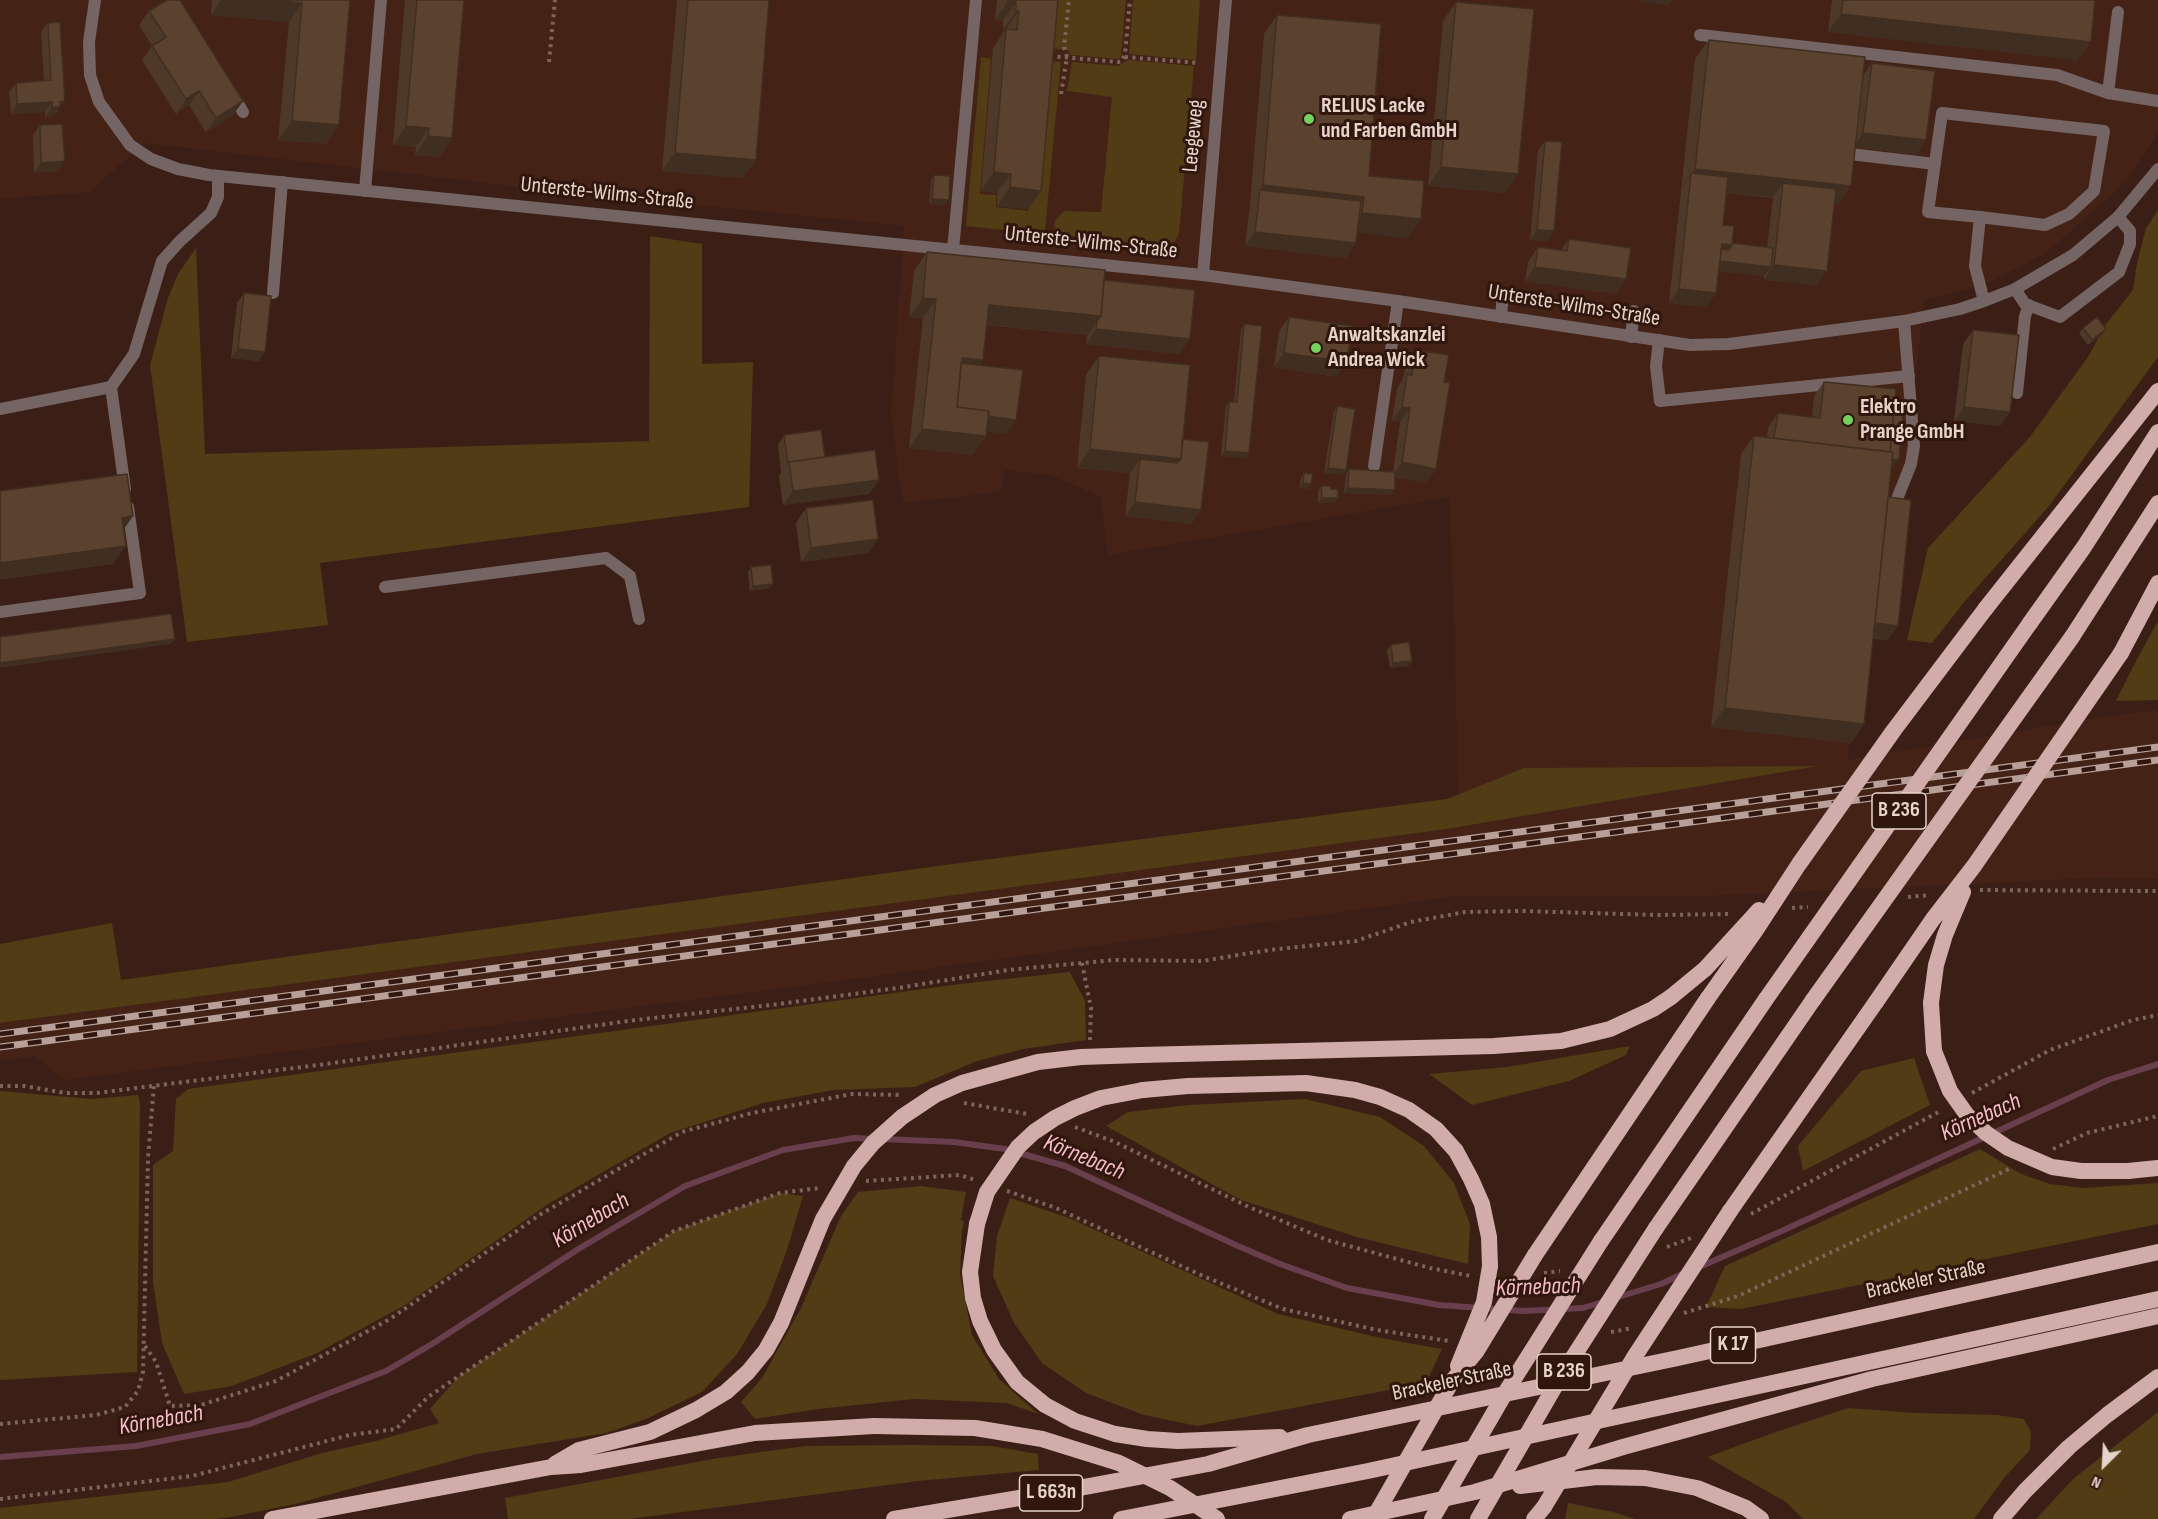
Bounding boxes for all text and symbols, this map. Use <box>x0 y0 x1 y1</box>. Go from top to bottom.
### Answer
place label: RELIUS Lacke und Farben GmbH <box>1321 93 1457 144</box>
street label: Leegeweg <box>1178 99 1210 173</box>
marker: RELIUS Lacke und Farben GmbH <box>1302 112 1316 126</box>
street label: Unterste-Wilms-Straße <box>519 172 695 216</box>
street label: Unterste-Wilms-Straße <box>1003 221 1179 265</box>
street label: Unterste-Wilms-Straße <box>1486 279 1662 333</box>
place label: Anwaltskanzlei Andrea Wick <box>1328 322 1446 374</box>
marker: Anwaltskanzlei Andrea Wick <box>1309 341 1323 355</box>
place label: Elektro Prange GmbH <box>1860 394 1965 446</box>
marker: Elektro Prange GmbH <box>1841 413 1855 427</box>
road number: B 236 <box>1872 793 1926 829</box>
water label: Körnebach <box>1936 1088 2026 1148</box>
water label: Körnebach <box>1039 1129 1129 1187</box>
water label: Körnebach <box>547 1187 635 1255</box>
street label: Brackeler Straße <box>1864 1254 1988 1306</box>
water label: Körnebach <box>1495 1272 1581 1304</box>
road number: K 17 <box>1710 1327 1756 1363</box>
road number: B 236 <box>1537 1354 1591 1390</box>
street label: Brackeler Straße <box>1390 1356 1514 1408</box>
water label: Körnebach <box>117 1399 205 1443</box>
north arrow <box>2074 1435 2134 1495</box>
text: N <box>2089 1471 2104 1492</box>
road number: L 663n <box>1020 1475 1082 1511</box>

